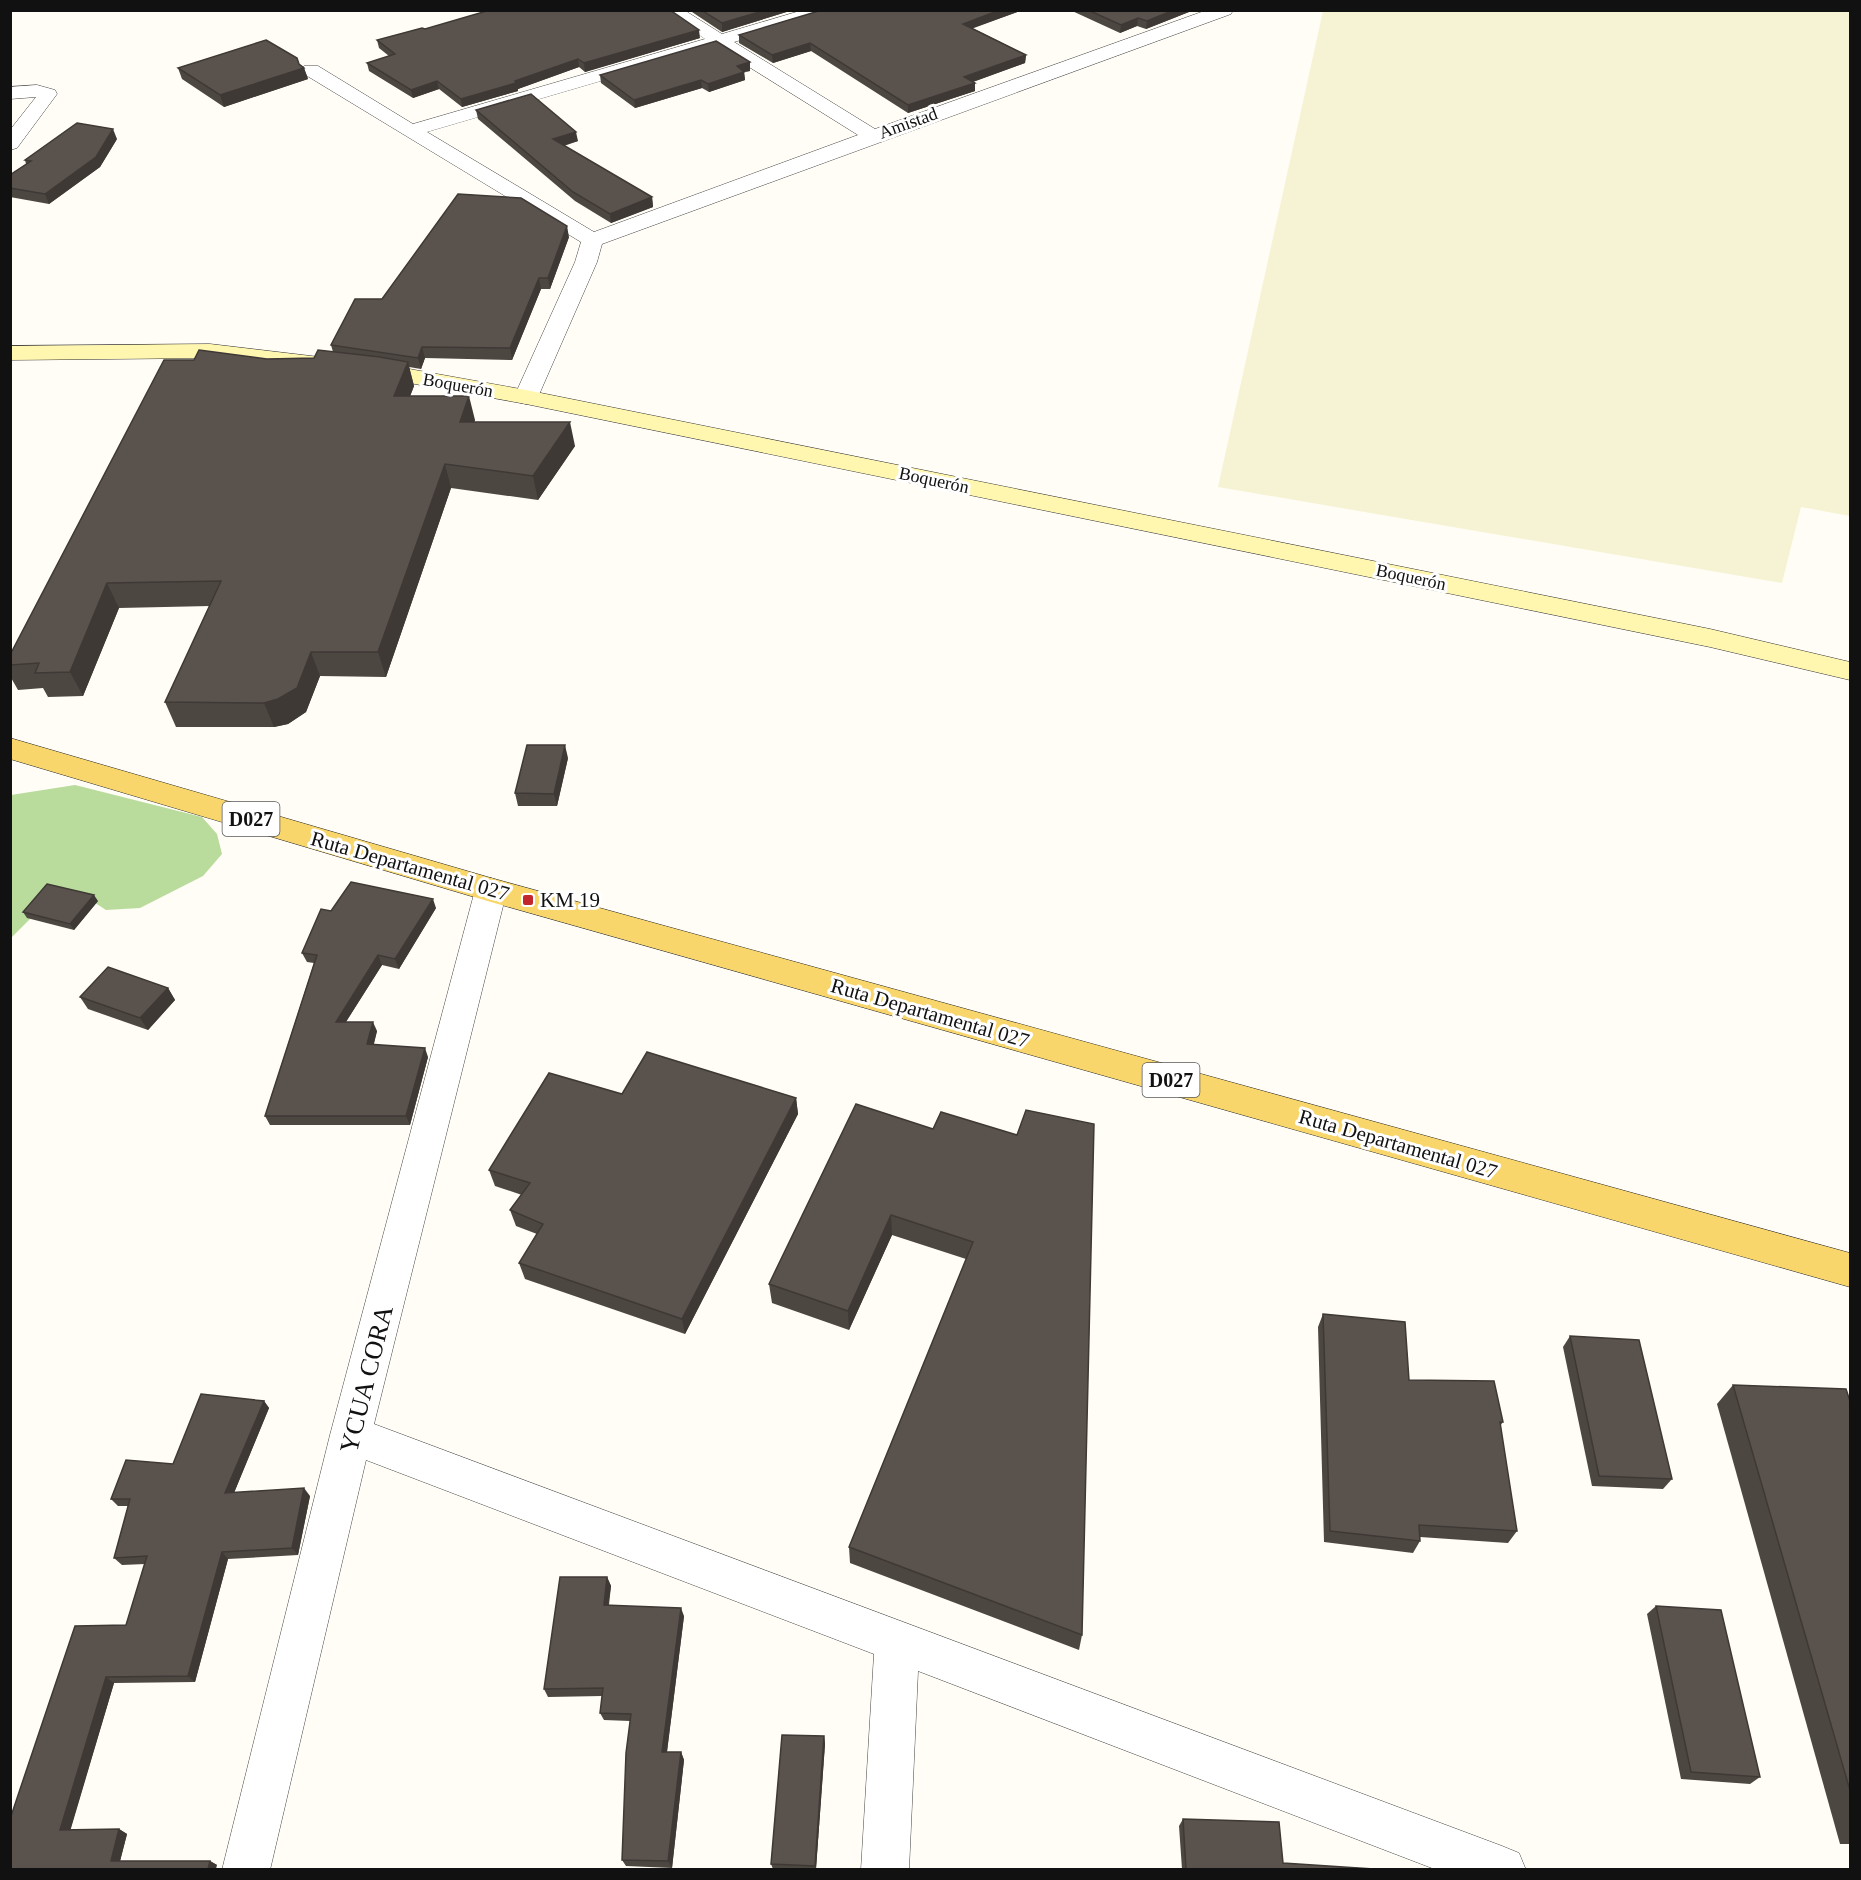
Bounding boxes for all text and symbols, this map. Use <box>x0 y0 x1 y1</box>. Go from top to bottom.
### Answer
street label: Amistad <box>876 103 940 143</box>
street label: Boquerón <box>421 369 495 401</box>
street label: Boquerón <box>897 463 971 497</box>
street label: Boquerón <box>1374 560 1448 594</box>
road number: D027 <box>222 802 280 836</box>
street label: Ruta Departamental 027 <box>308 826 512 906</box>
place label: KM 19 <box>540 888 600 912</box>
marker: KM 19 <box>521 893 535 907</box>
street label: Ruta Departamental 027 <box>828 973 1032 1053</box>
road number: D027 <box>1142 1063 1200 1097</box>
street label: Ruta Departamental 027 <box>1296 1104 1500 1184</box>
street label: YCUA CORA <box>334 1302 399 1456</box>

